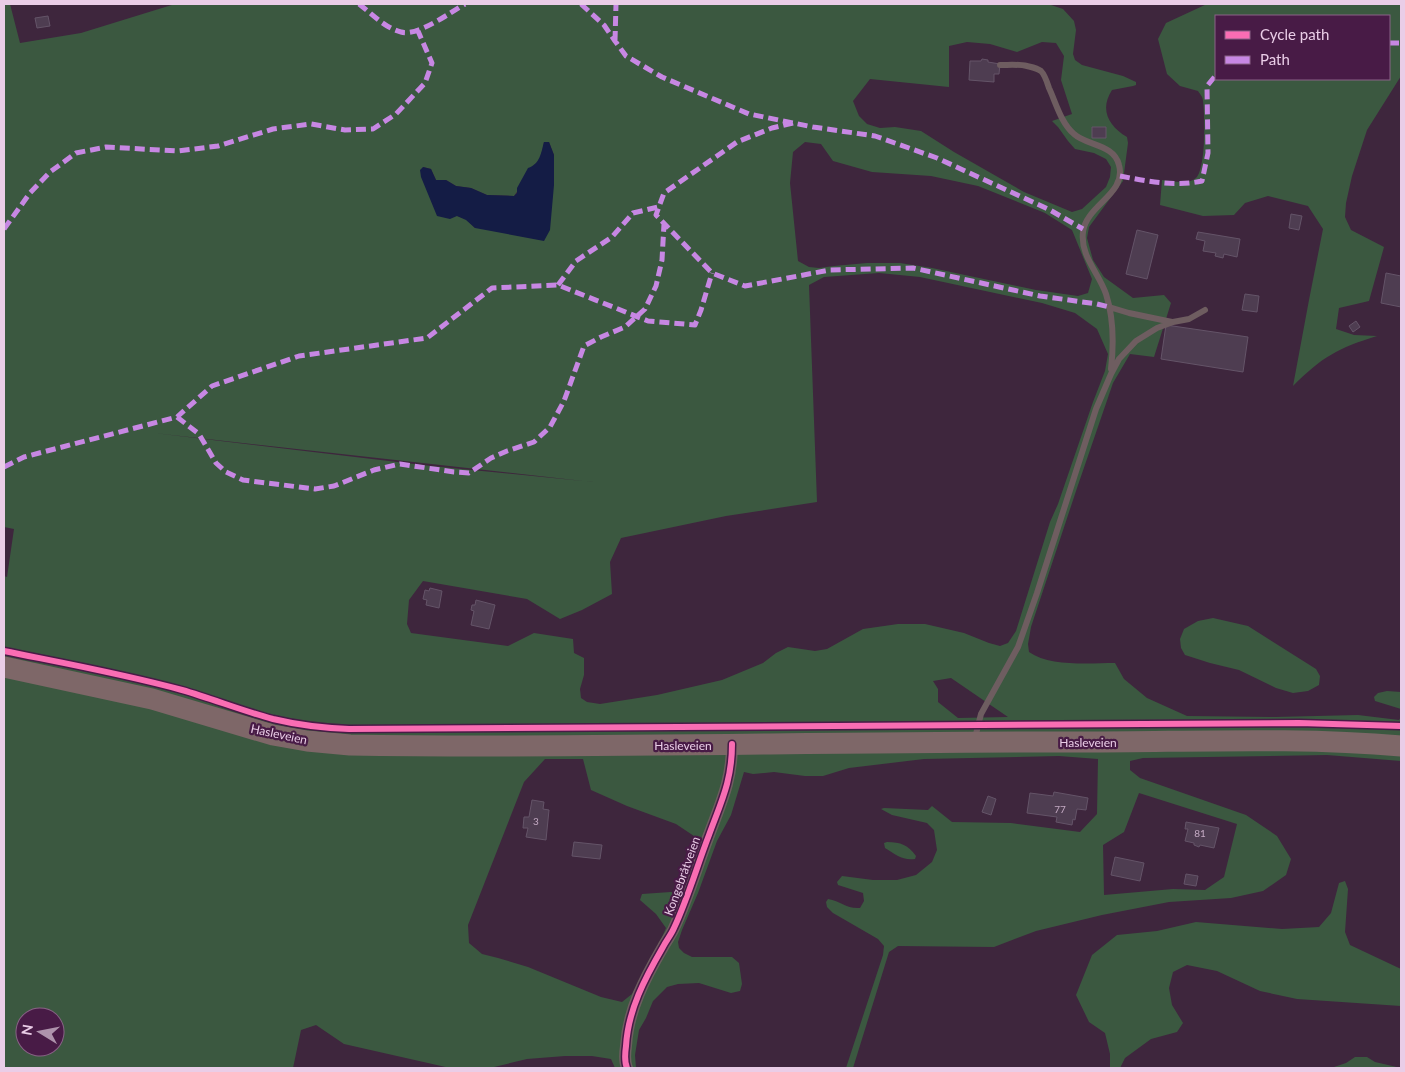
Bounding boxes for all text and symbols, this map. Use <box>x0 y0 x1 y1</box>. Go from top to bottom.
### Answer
legend <box>1215 15 1390 80</box>
text: Cycle path <box>1260 25 1329 43</box>
text: Path <box>1260 50 1290 68</box>
street label: Hasleveien <box>249 721 309 747</box>
street label: Hasleveien <box>1059 735 1117 750</box>
street label: Hasleveien <box>654 738 712 753</box>
house number: 77 <box>1054 803 1066 815</box>
house number: 3 <box>533 815 539 827</box>
house number: 81 <box>1194 827 1206 839</box>
street label: Kongebråtveien <box>661 834 703 918</box>
north arrow <box>15 1007 65 1057</box>
text: N <box>17 1023 36 1036</box>

